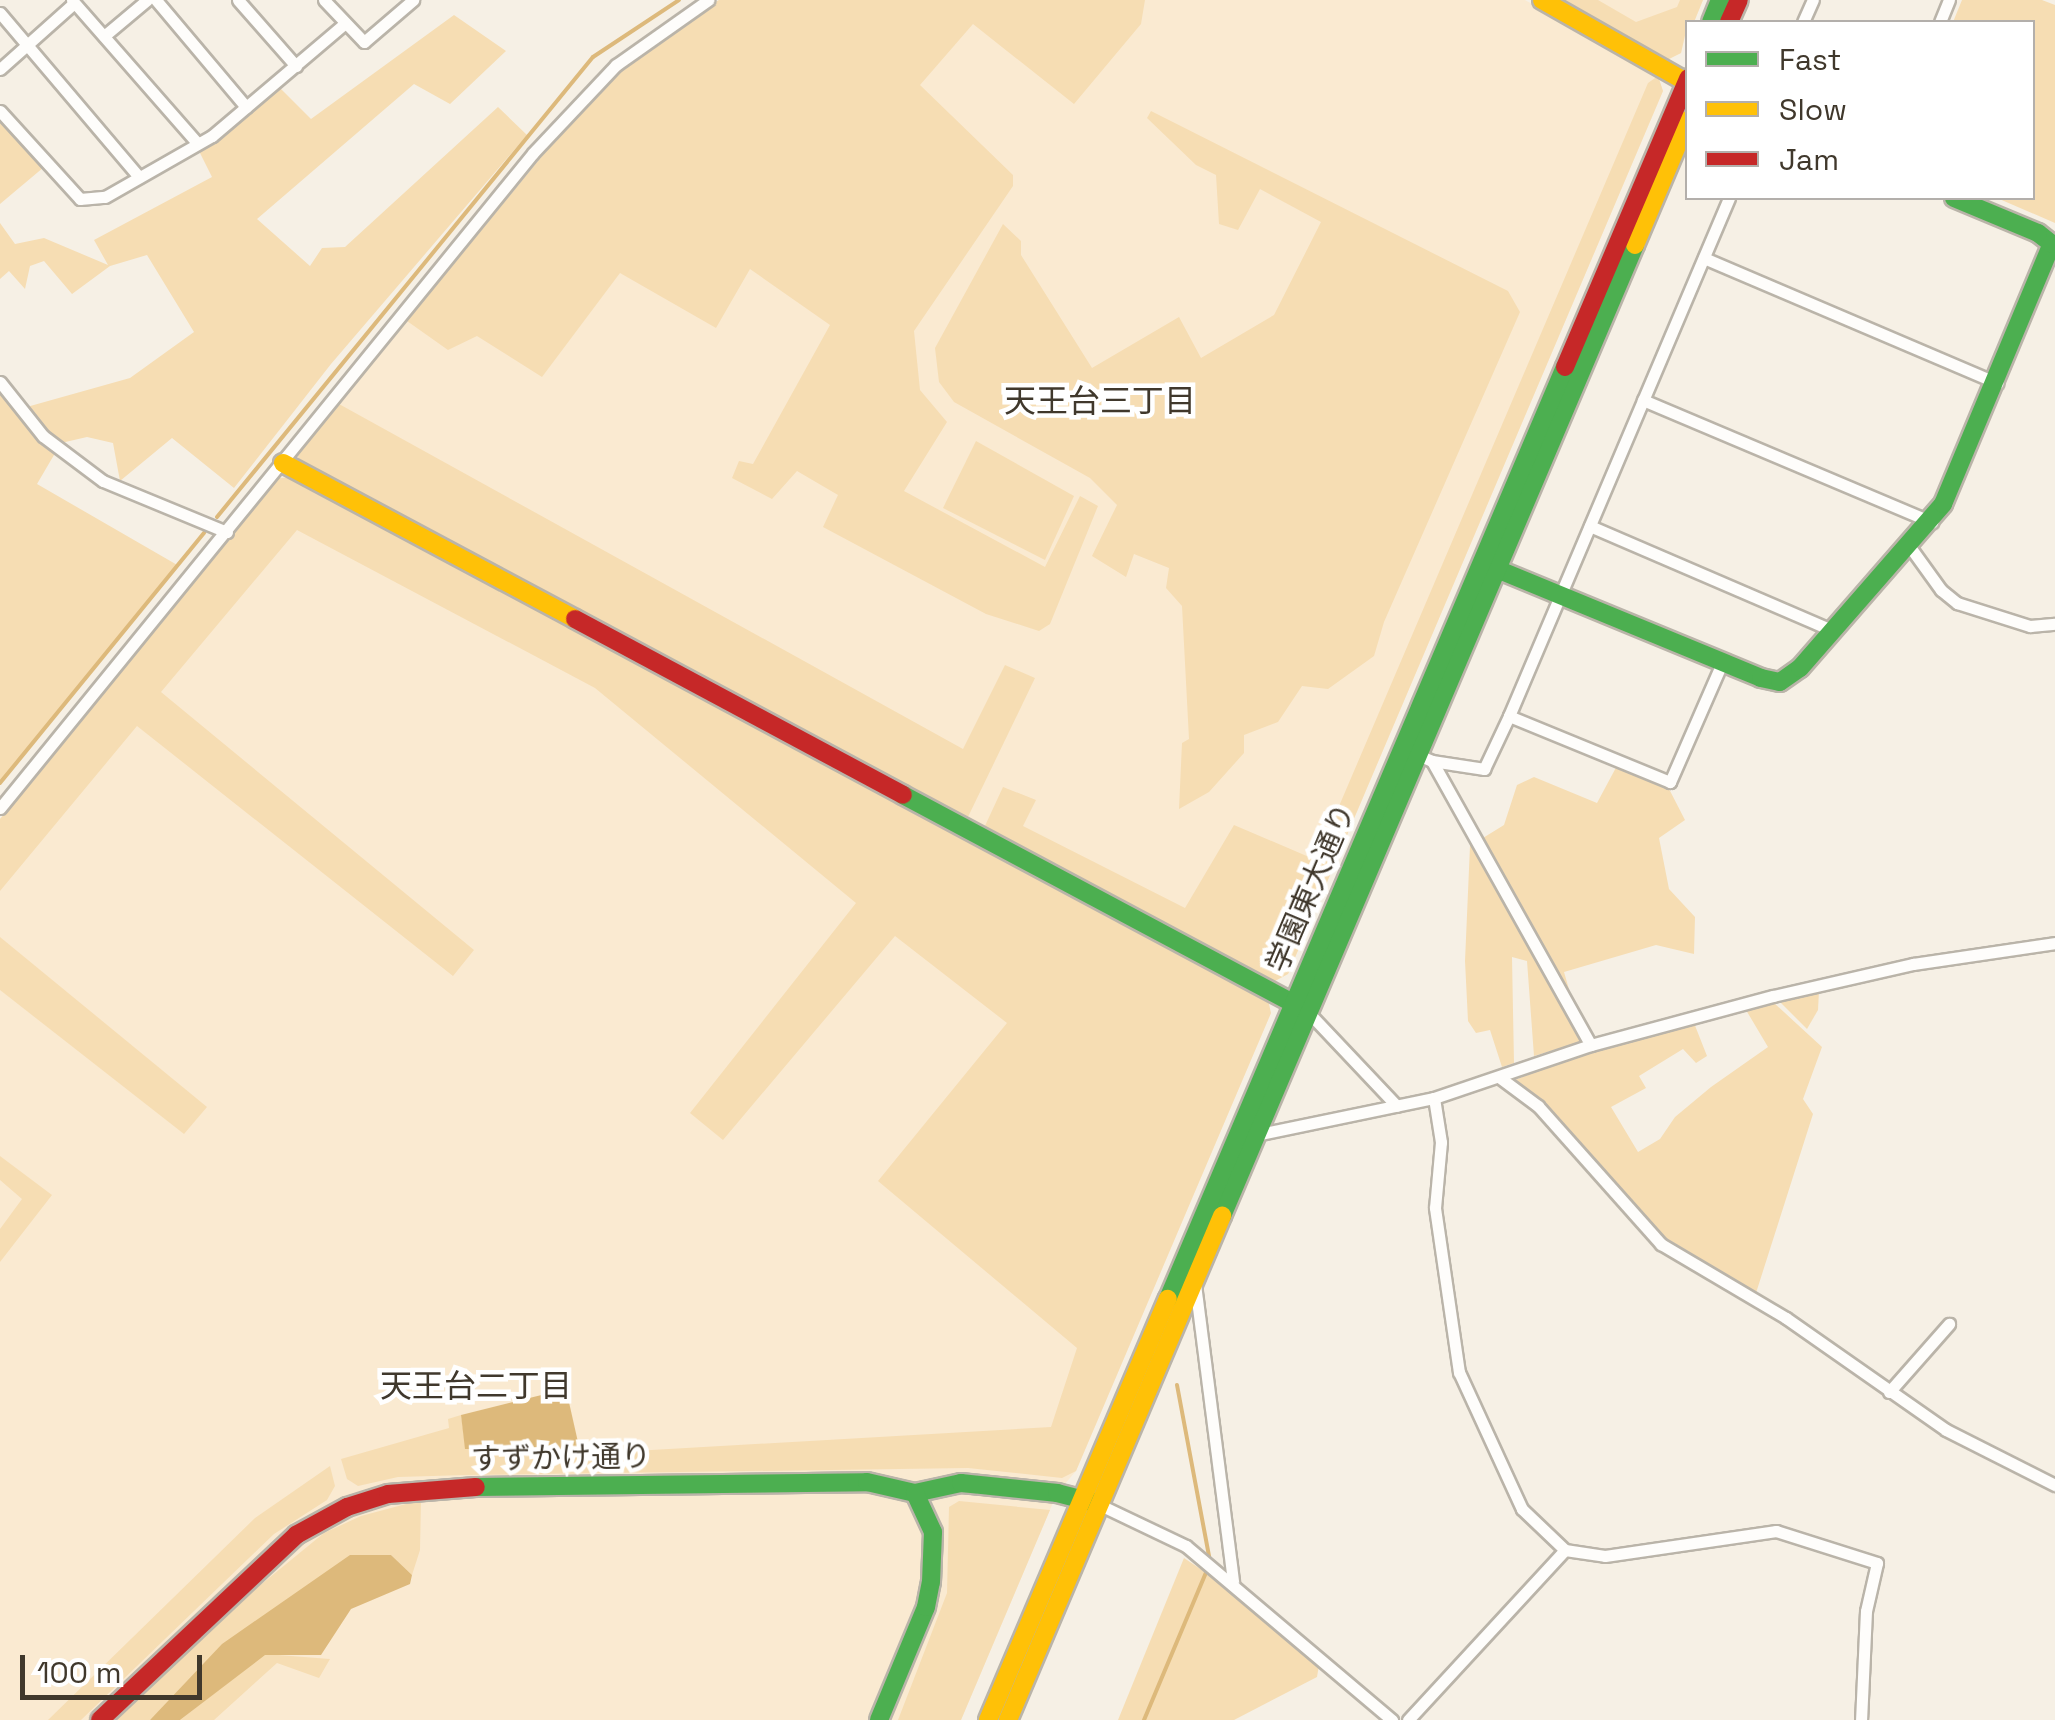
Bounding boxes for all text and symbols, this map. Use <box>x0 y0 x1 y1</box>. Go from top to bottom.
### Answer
legend <box>1685 20 2035 200</box>
text: Fast <box>1779 40 1841 79</box>
text: Slow <box>1779 90 1847 129</box>
text: Jam <box>1779 140 1839 179</box>
district label: 天王台三丁目 <box>1004 382 1196 420</box>
street label: 学園東大通り <box>1259 798 1363 978</box>
district label: 天王台二丁目 <box>380 1367 572 1405</box>
street label: すずかけ通り <box>471 1438 651 1478</box>
scale bar <box>25 1635 208 1697</box>
text: 100 m <box>37 1653 122 1692</box>

